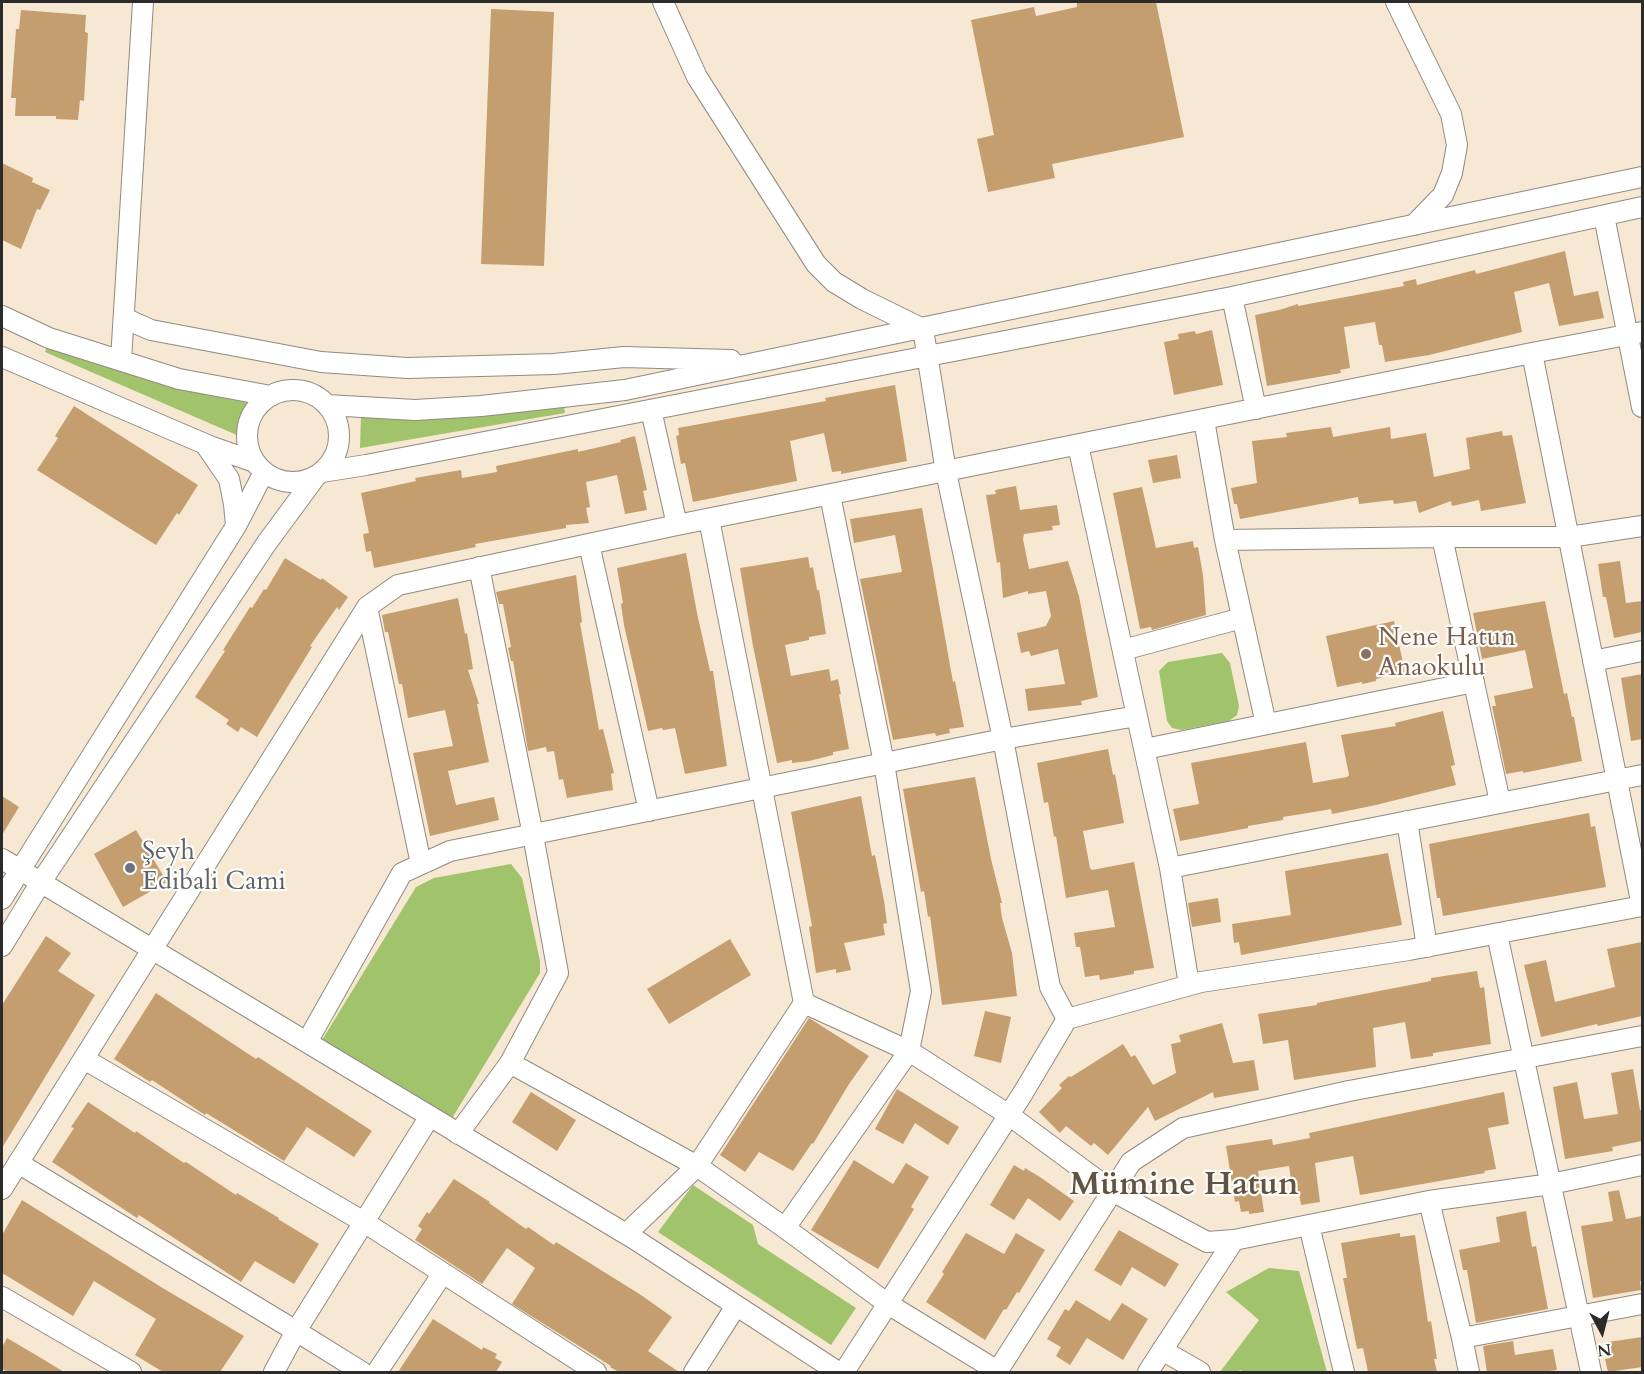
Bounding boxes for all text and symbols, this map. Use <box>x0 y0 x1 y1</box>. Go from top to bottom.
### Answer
place label: Nene Hatun Anaokulu <box>1378 623 1516 684</box>
marker: Nene Hatun Anaokulu <box>1359 647 1373 661</box>
place label: Şeyh Edibali Cami <box>142 837 286 898</box>
marker: Şeyh Edibali Cami <box>123 861 137 875</box>
district label: Mümine Hatun <box>1070 1168 1298 1206</box>
north arrow <box>1572 1302 1632 1362</box>
text: N <box>1596 1338 1612 1362</box>

